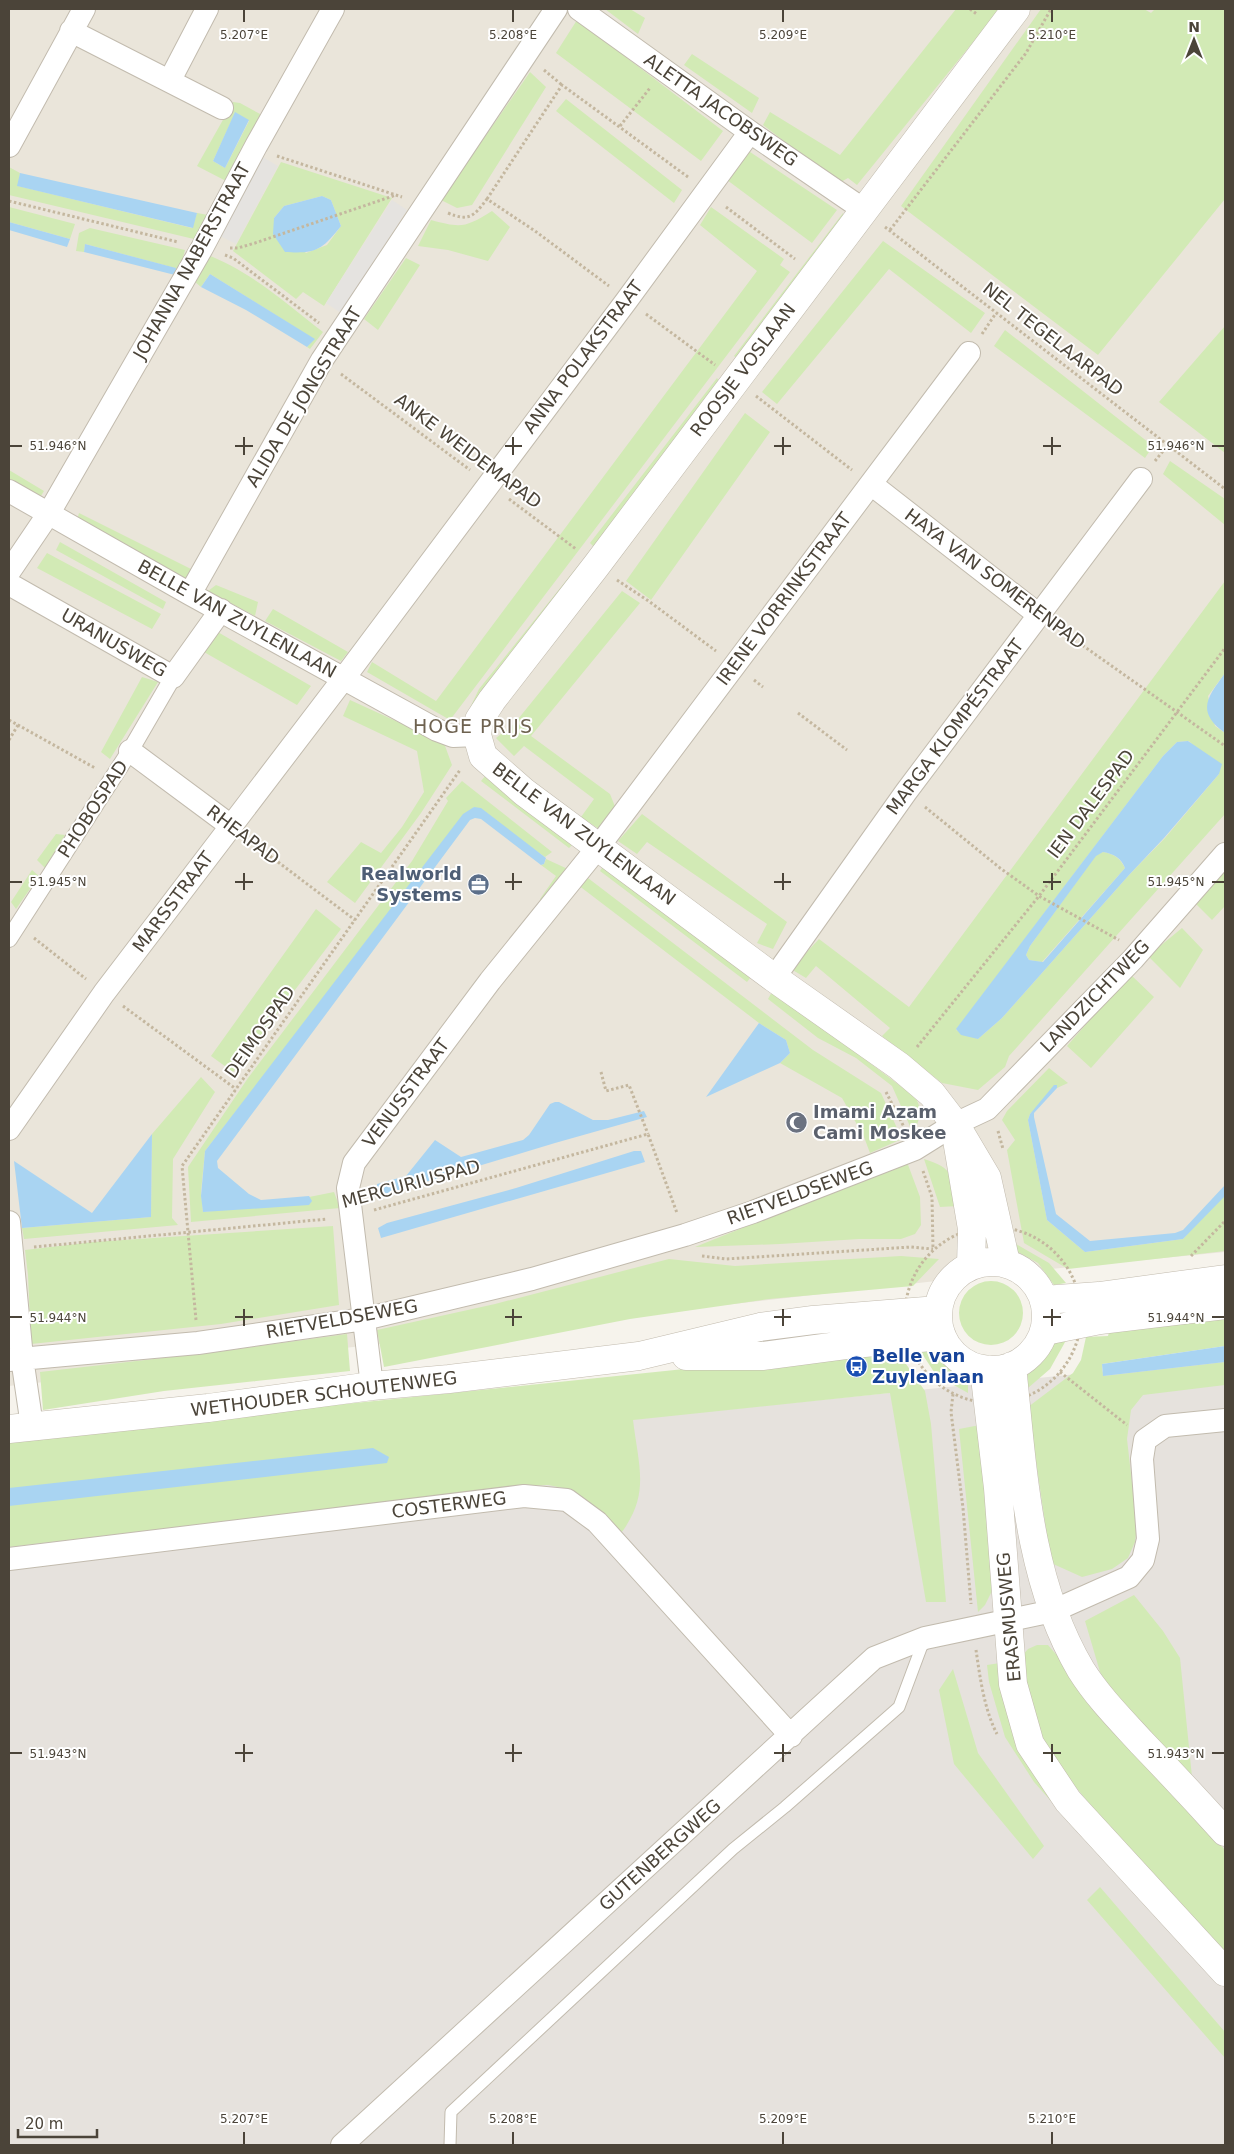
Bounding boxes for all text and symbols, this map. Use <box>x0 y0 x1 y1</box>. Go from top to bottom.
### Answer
north arrow <box>1169 15 1219 65</box>
text: N <box>1188 19 1200 35</box>
text: 5.207°E <box>220 28 268 42</box>
text: 5.208°E <box>489 28 537 42</box>
text: 5.209°E <box>759 28 807 42</box>
text: 5.210°E <box>1028 28 1076 42</box>
street label: ALETTA JACOBSWEG <box>641 49 802 170</box>
street label: JOHANNA NABERSTRAAT <box>128 158 255 363</box>
street label: ANNA POLAKSTRAAT <box>518 275 647 437</box>
street label: NEL TEGELAARPAD <box>979 277 1128 400</box>
street label: ROOSJE VOSLAAN <box>686 299 800 440</box>
street label: ALIDA DE JONGSTRAAT <box>242 302 366 490</box>
street label: ANKE WEIDEMAPAD <box>391 389 546 513</box>
text: 51.946°N <box>30 439 86 453</box>
text: 51.946°N <box>1148 439 1204 453</box>
street label: HAYA VAN SOMERENPAD <box>901 504 1090 653</box>
street label: IRENE VORRINKSTRAAT <box>712 508 856 689</box>
street label: BELLE VAN ZUYLENLAAN <box>134 555 340 682</box>
street label: URANUSWEG <box>58 604 171 681</box>
street label: MARGA KLOMPÉSTRAAT <box>882 634 1028 819</box>
district label: HOGE PRIJS <box>413 715 533 737</box>
street label: IEN DALESPAD <box>1043 745 1138 862</box>
street label: PHOBOSPAD <box>53 756 132 861</box>
street label: BELLE VAN ZUYLENLAAN <box>489 758 680 909</box>
street label: RHEAPAD <box>203 800 284 869</box>
street label: MARSSTRAAT <box>128 846 218 956</box>
place label: Realworld Systems <box>361 863 462 905</box>
office icon: Realworld Systems <box>466 872 490 896</box>
text: 51.945°N <box>30 875 86 889</box>
text: 51.945°N <box>1148 875 1204 889</box>
street label: LANDZICHTWEG <box>1036 935 1154 1056</box>
street label: DEIMOSPAD <box>220 982 299 1082</box>
street label: VENUSSTRAAT <box>358 1033 454 1151</box>
place label: Imami Azam Cami Moskee <box>813 1101 946 1143</box>
mosque icon: Imami Azam Cami Moskee <box>785 1110 809 1134</box>
street label: MERCURIUSPAD <box>339 1155 482 1212</box>
street label: RIETVELDSEWEG <box>724 1156 876 1229</box>
street label: RIETVELDSEWEG <box>264 1295 419 1342</box>
text: 51.944°N <box>30 1311 86 1325</box>
text: 51.944°N <box>1148 1311 1204 1325</box>
place label: Belle van Zuylenlaan <box>872 1345 984 1387</box>
bus stop icon: Belle van Zuylenlaan <box>844 1354 868 1378</box>
street label: WETHOUDER SCHOUTENWEG <box>189 1367 458 1420</box>
street label: COSTERWEG <box>390 1487 508 1522</box>
street label: ERASMUSWEG <box>992 1551 1025 1683</box>
text: 51.943°N <box>30 1747 86 1761</box>
text: 51.943°N <box>1148 1747 1204 1761</box>
street label: GUTENBERGWEG <box>595 1795 725 1915</box>
scale bar <box>18 2106 96 2138</box>
text: 5.207°E <box>220 2112 268 2126</box>
text: 5.208°E <box>489 2112 537 2126</box>
text: 5.209°E <box>759 2112 807 2126</box>
text: 5.210°E <box>1028 2112 1076 2126</box>
text: 20 m <box>25 2115 63 2133</box>

